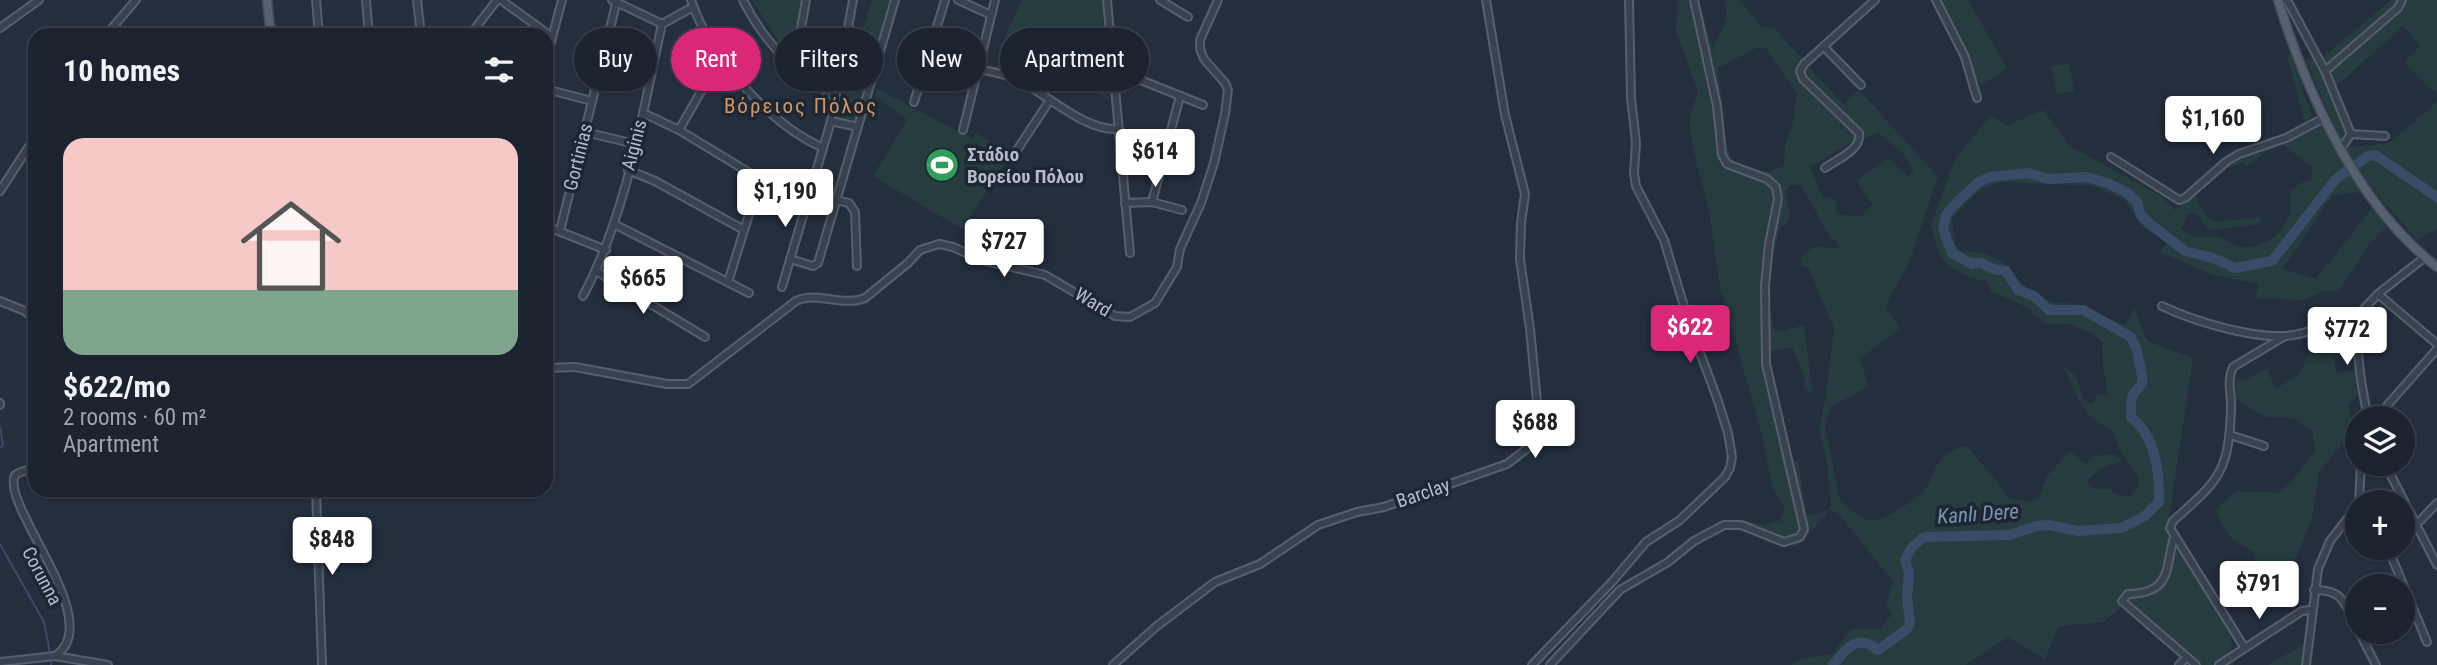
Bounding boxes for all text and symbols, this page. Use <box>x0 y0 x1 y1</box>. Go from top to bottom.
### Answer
chip: Buy <box>574 28 657 91</box>
chip: Rent <box>671 28 761 91</box>
chip: Filters <box>775 28 883 91</box>
chip: New <box>897 28 986 91</box>
chip: Apartment <box>1000 28 1149 91</box>
icon: filters <box>480 51 518 89</box>
text: 10 homes <box>63 53 180 88</box>
district label: Βόρειος Πόλος <box>724 94 878 118</box>
pin: $1,160 <box>2156 96 2270 156</box>
text: $1,160 <box>2181 105 2245 132</box>
street label: Aiginis <box>617 117 651 173</box>
street label: Gortinias <box>559 121 597 193</box>
pin: $614 <box>1114 130 1196 189</box>
text: $614 <box>1132 138 1178 165</box>
place label: Στάδιο Βορείου Πόλου <box>967 143 1084 188</box>
sports icon: Στάδιο Βορείου Πόλου <box>923 146 961 184</box>
pin: $1,190 <box>728 170 842 229</box>
text: $1,190 <box>753 178 817 205</box>
icon: home <box>228 183 354 309</box>
pin: $727 <box>963 219 1045 279</box>
text: $727 <box>981 228 1027 255</box>
pin: $665 <box>602 256 684 316</box>
text: $665 <box>620 265 666 292</box>
street label: Ward <box>1071 282 1115 322</box>
pin: $622 <box>1649 306 1731 365</box>
pin: $772 <box>2306 308 2388 367</box>
text: $622 <box>1667 314 1713 341</box>
text: $772 <box>2324 316 2370 343</box>
text: $622/mo <box>63 369 171 404</box>
pin: $688 <box>1494 400 1576 460</box>
text: 2 rooms · 60 m² <box>63 404 206 431</box>
map controls <box>2345 406 2415 644</box>
button: layers <box>2345 406 2415 476</box>
text: $688 <box>1512 409 1558 436</box>
text: Apartment <box>63 431 159 458</box>
street label: Barclay <box>1393 473 1453 513</box>
button: + <box>2345 490 2415 560</box>
water label: Kanlı Dere <box>1936 499 2020 529</box>
pin: $848 <box>291 518 373 577</box>
text: $848 <box>309 526 355 553</box>
street label: Corunna <box>17 543 67 609</box>
pin: $791 <box>2218 562 2300 621</box>
text: $791 <box>2236 570 2282 597</box>
button: − <box>2345 574 2415 644</box>

